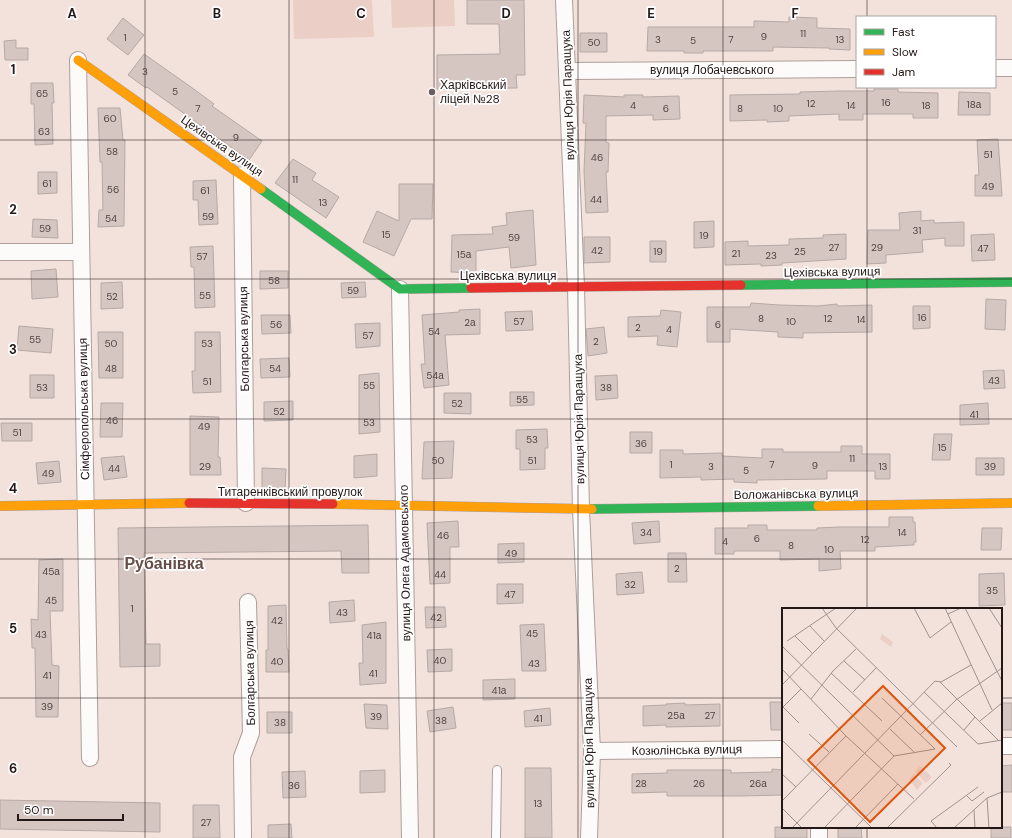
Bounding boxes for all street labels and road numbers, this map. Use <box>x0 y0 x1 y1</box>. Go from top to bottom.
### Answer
street label: вулиця Юрія Паращука <box>558 29 578 160</box>
street label: вулиця Лобачевського <box>650 62 774 78</box>
street label: Цехівська вулиця <box>178 112 266 180</box>
street label: Цехівська вулиця <box>783 263 881 281</box>
street label: Цехівська вулиця <box>460 268 556 284</box>
street label: Болгарська вулиця <box>235 286 253 392</box>
street label: Сімферопольська вулиця <box>75 338 93 480</box>
street label: вулиця Юрія Паращука <box>570 353 588 484</box>
street label: Титаренківський провулок <box>218 484 363 500</box>
street label: вулиця Олега Адамовського <box>396 484 414 642</box>
street label: Воложанівська вулиця <box>733 485 859 503</box>
street label: Болгарська вулиця <box>241 620 259 726</box>
street label: вулиця Юрія Паращука <box>580 677 598 808</box>
street label: Козюлінська вулиця <box>632 741 742 759</box>

